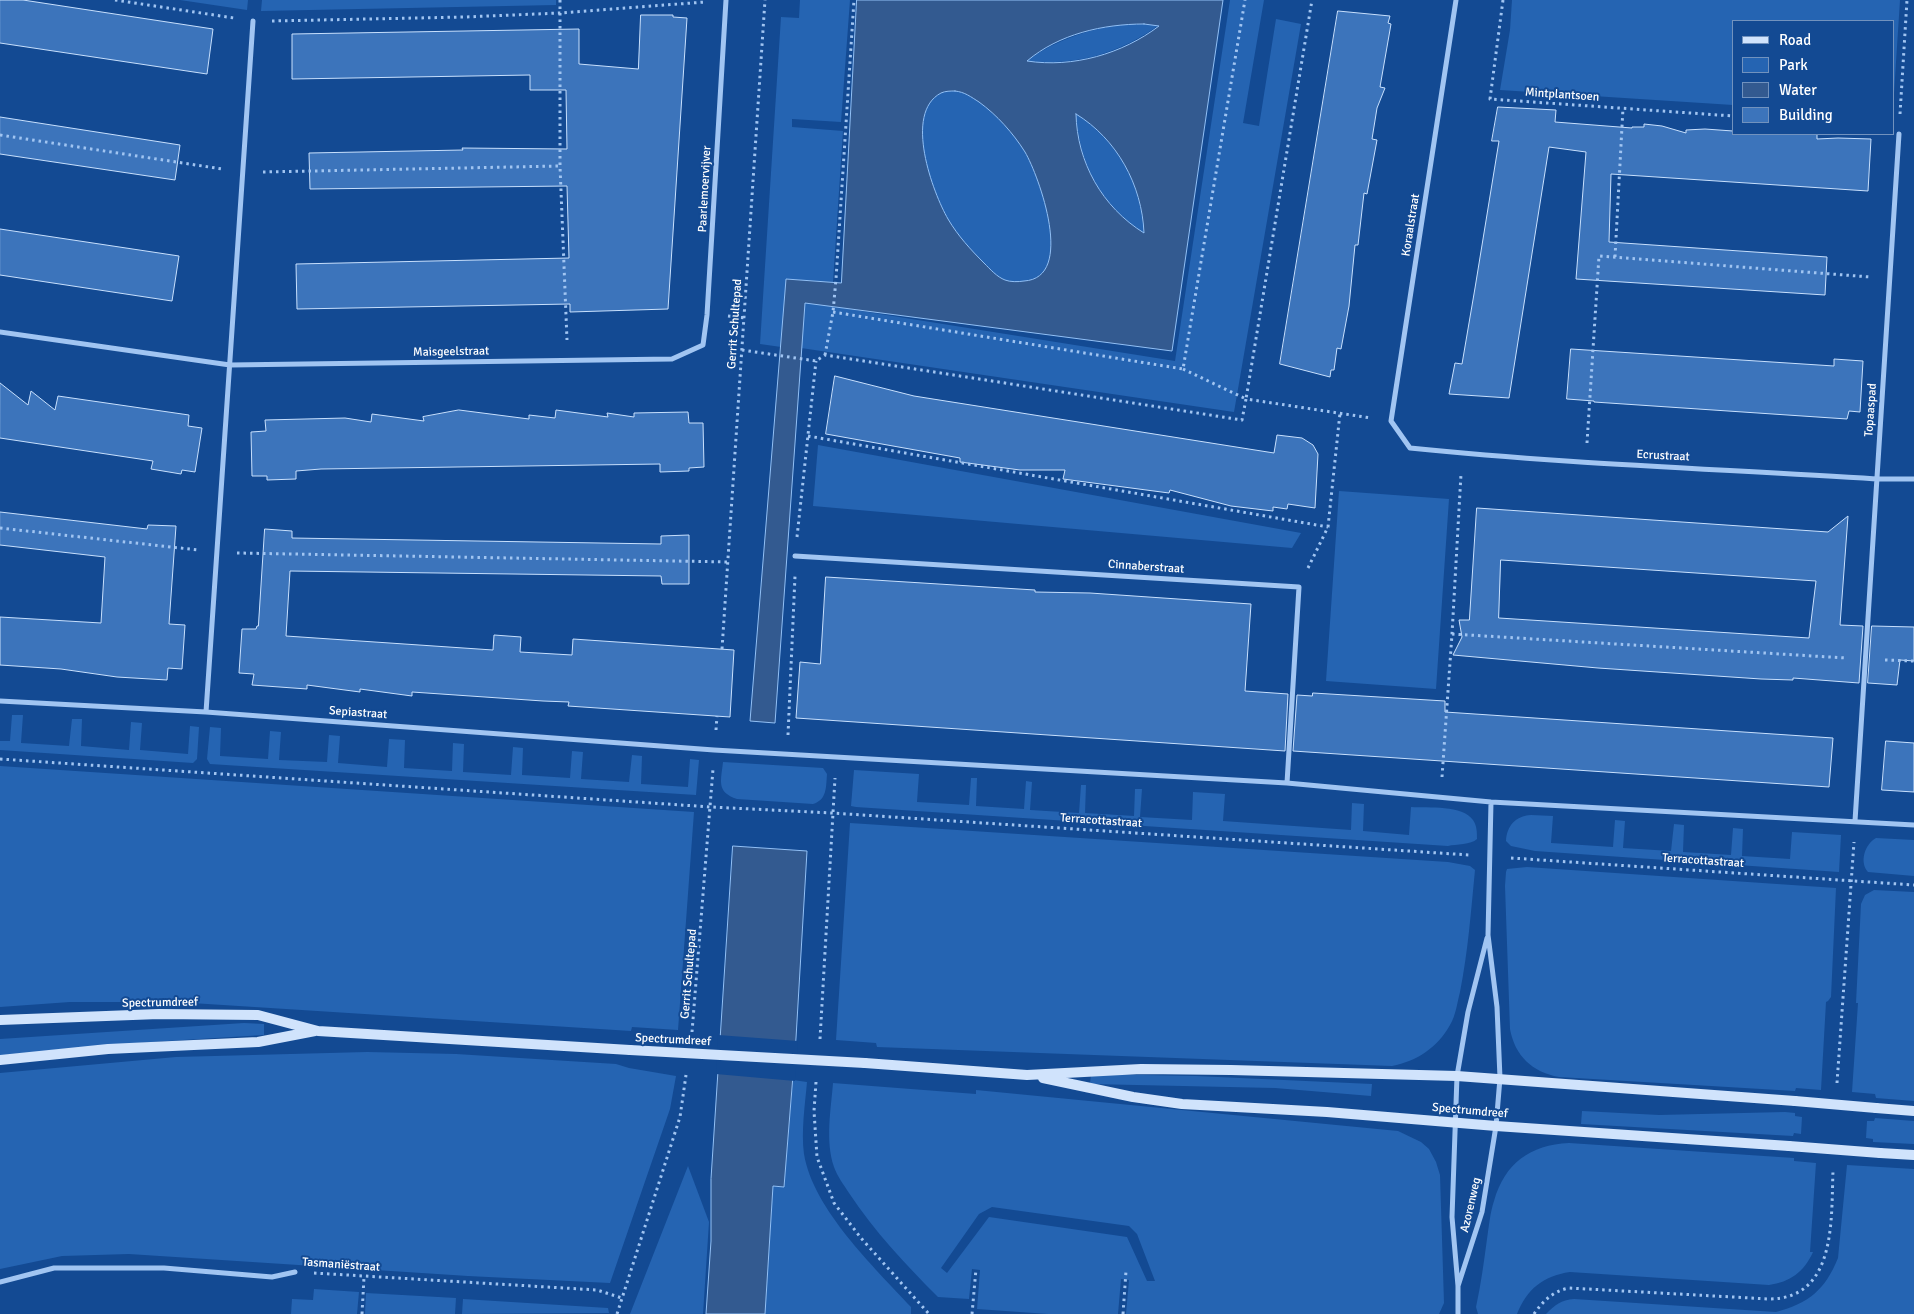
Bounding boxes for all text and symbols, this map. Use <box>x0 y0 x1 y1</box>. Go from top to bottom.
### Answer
legend <box>1732 20 1894 135</box>
text: Road <box>1779 31 1811 49</box>
text: Park <box>1779 56 1808 74</box>
text: Water <box>1779 81 1817 99</box>
street label: Mintplantsoen <box>1524 85 1600 105</box>
text: Building <box>1779 106 1833 124</box>
street label: Paarlemoervijver <box>696 145 714 233</box>
street label: Koraalstraat <box>1399 193 1423 257</box>
street label: Gerrit Schultepad <box>725 278 745 370</box>
street label: Maisgeelstraat <box>413 344 489 360</box>
street label: Topaaspad <box>1862 383 1880 437</box>
street label: Ecrustraat <box>1636 447 1690 465</box>
street label: Cinnaberstraat <box>1107 557 1185 577</box>
street label: Sepiastraat <box>328 704 388 722</box>
street label: Terracottastraat <box>1060 811 1142 831</box>
street label: Terracottastraat <box>1662 851 1744 871</box>
street label: Gerrit Schultepad <box>678 928 700 1020</box>
street label: Spectrumdreef <box>122 995 198 1011</box>
street label: Spectrumdreef <box>635 1031 711 1049</box>
street label: Spectrumdreef <box>1432 1101 1508 1121</box>
street label: Azorenweg <box>1458 1176 1484 1234</box>
street label: Tasmaniëstraat <box>302 1255 380 1275</box>

